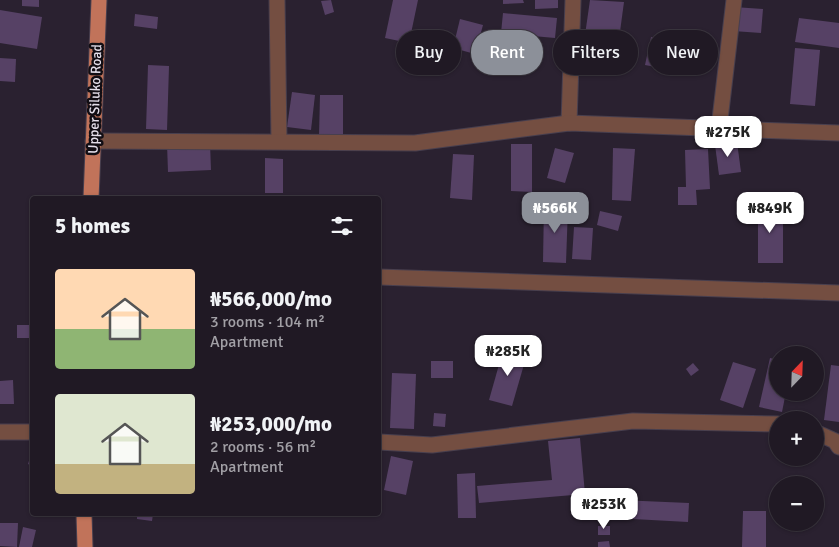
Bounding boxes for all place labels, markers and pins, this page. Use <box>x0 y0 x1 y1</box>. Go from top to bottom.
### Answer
pin: ₦275K <box>693 116 763 158</box>
pin: ₦566K <box>520 192 590 234</box>
pin: ₦849K <box>735 192 805 234</box>
pin: ₦285K <box>473 334 543 377</box>
pin: ₦253K <box>569 488 639 530</box>

